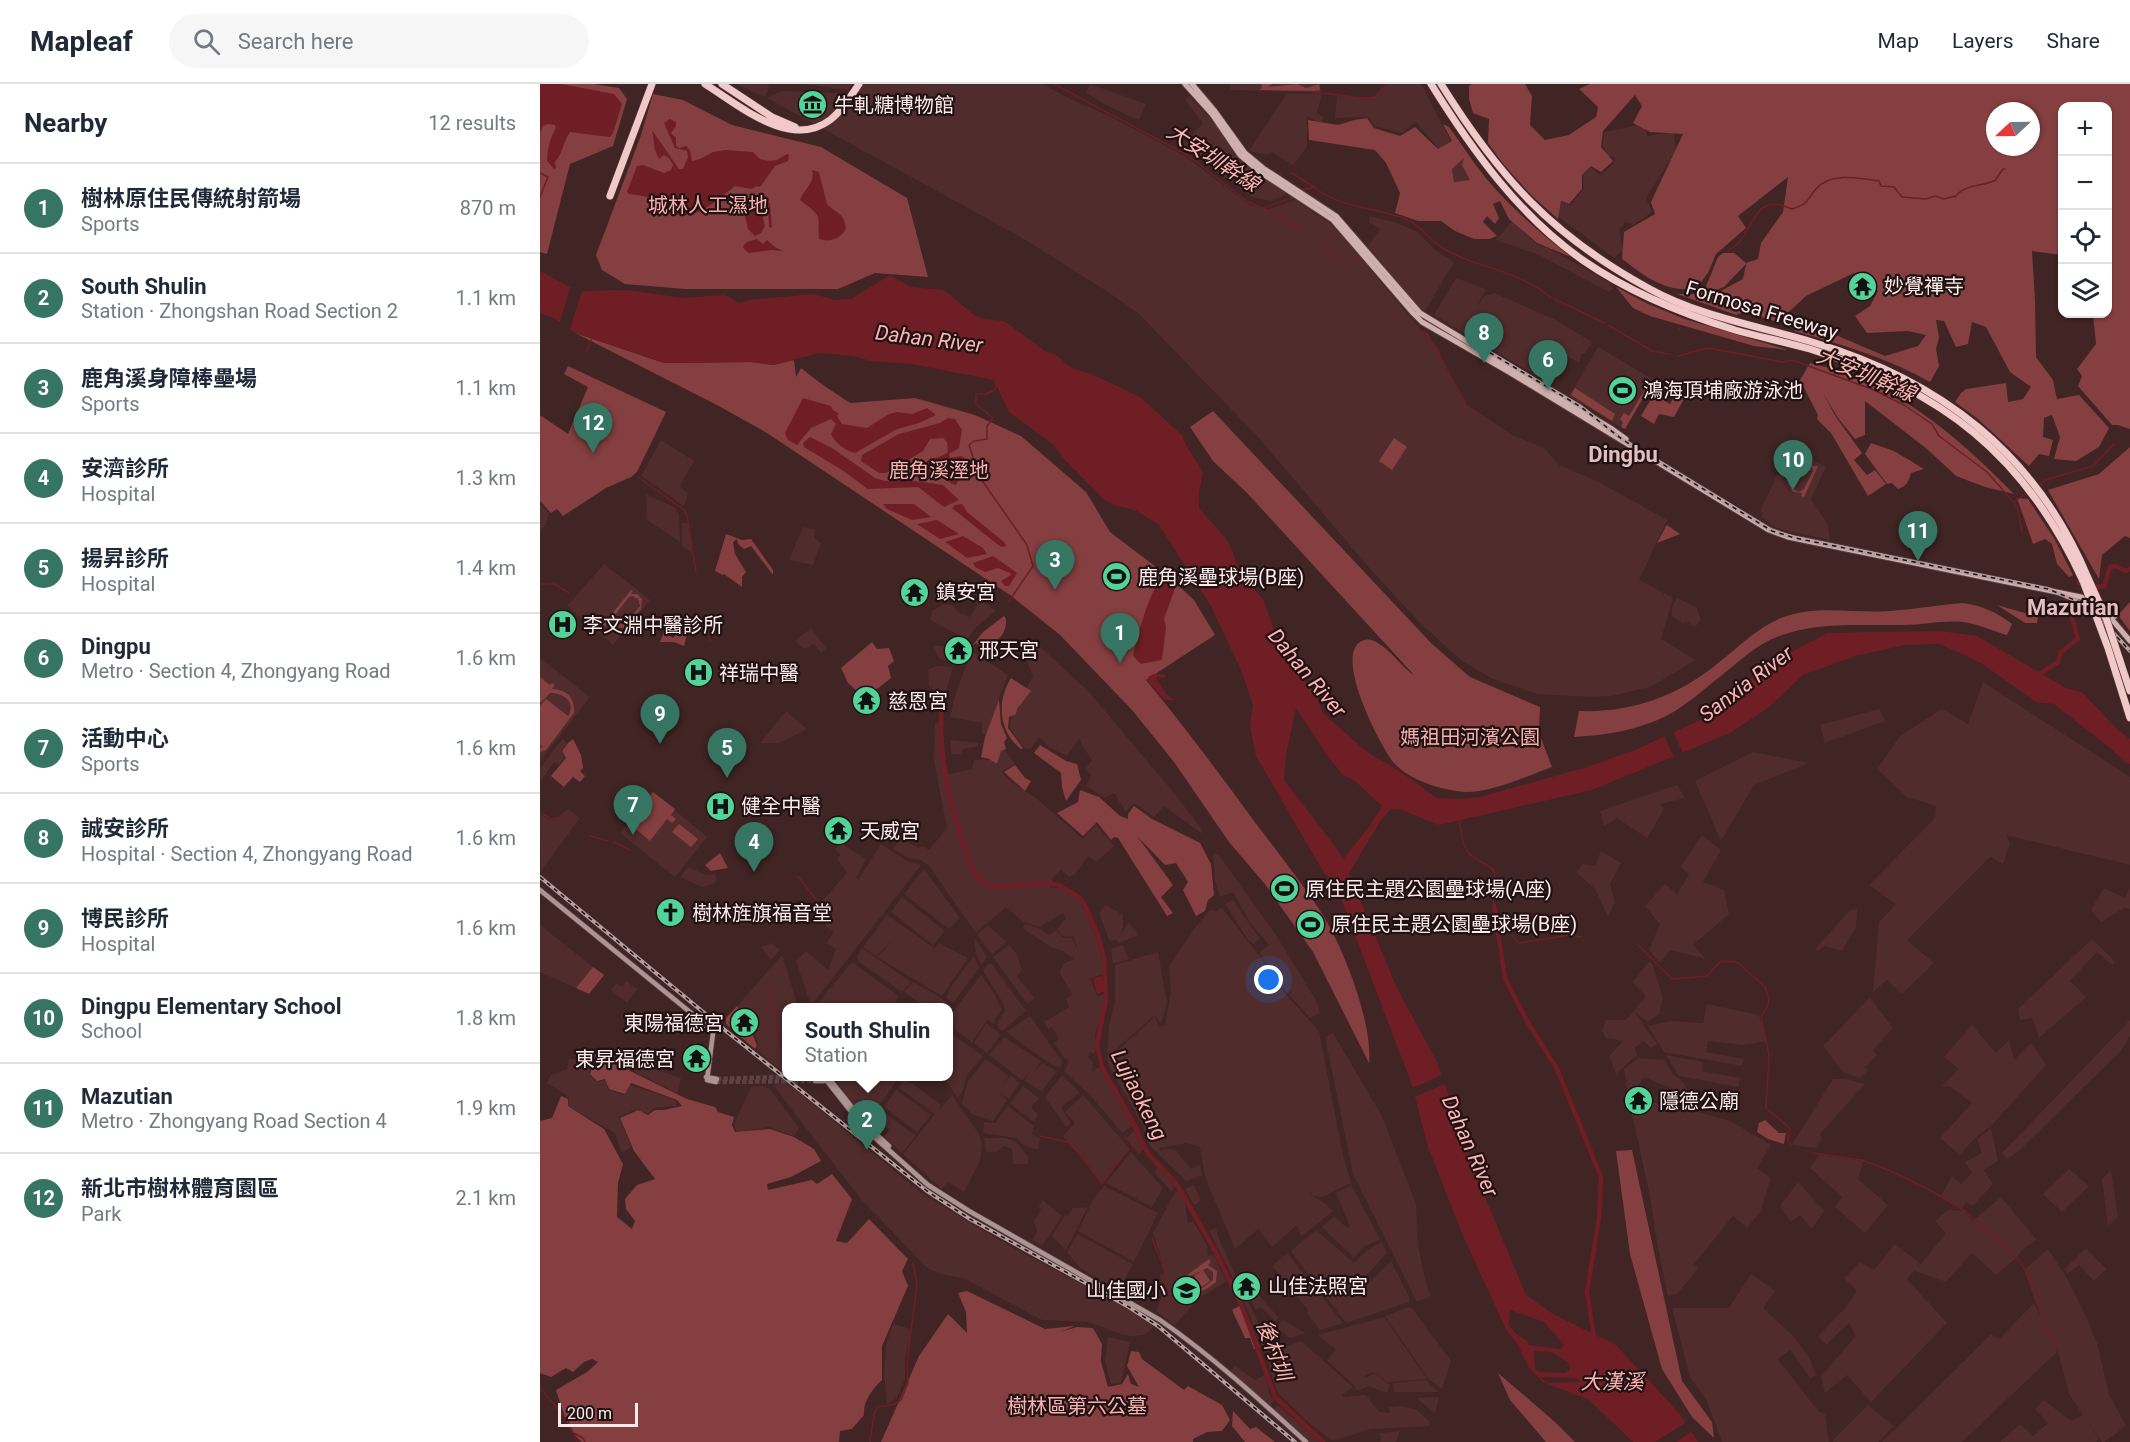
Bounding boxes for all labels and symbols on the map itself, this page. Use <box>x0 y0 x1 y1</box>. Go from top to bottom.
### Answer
museum icon: 牛軋糖博物館 <box>797 89 829 121</box>
place label: 牛軋糖博物館 <box>834 93 954 117</box>
north arrow <box>1986 102 2040 156</box>
water label: 大安圳幹線 <box>1162 119 1265 198</box>
park label: 城林人工濕地 <box>648 193 768 217</box>
temple icon: 妙覺禪寺 <box>1847 270 1879 302</box>
place label: 妙覺禪寺 <box>1884 274 1964 298</box>
street label: Formosa Freeway <box>1683 275 1842 345</box>
pin: 8 <box>1464 314 1504 363</box>
water label: Dahan River <box>874 321 985 358</box>
pin: 6 <box>1528 340 1568 390</box>
water label: 大安圳幹線 <box>1813 343 1921 407</box>
sports icon: 鴻海頂埔廠游泳池 <box>1606 374 1638 406</box>
place label: 鴻海頂埔廠游泳池 <box>1643 378 1803 402</box>
pin: 12 <box>574 404 612 453</box>
pin: 10 <box>1774 440 1812 490</box>
district label: Dingbu <box>1588 442 1658 467</box>
park label: 鹿角溪溼地 <box>889 458 989 482</box>
pin: 11 <box>1898 512 1938 561</box>
pin: 3 <box>1036 540 1074 590</box>
sports icon: 鹿角溪壘球場(B座) <box>1101 561 1133 593</box>
place label: 鹿角溪壘球場(B座) <box>1138 565 1304 589</box>
temple icon: 鎮安宮 <box>899 576 931 608</box>
place label: 鎮安宮 <box>936 580 996 604</box>
district label: Mazutian <box>2027 595 2119 620</box>
hospital icon: 李文淵中醫診所 <box>546 609 578 641</box>
place label: 李文淵中醫診所 <box>583 613 723 637</box>
pin: 1 <box>1100 614 1140 663</box>
water label: Dahan River <box>1263 624 1352 723</box>
temple icon: 邢天宮 <box>942 634 974 666</box>
place label: 邢天宮 <box>979 638 1039 662</box>
water label: Sanxia River <box>1695 640 1798 727</box>
hospital icon: 祥瑞中醫 <box>682 657 714 689</box>
place label: 祥瑞中醫 <box>719 661 799 685</box>
temple icon: 慈恩宮 <box>851 685 883 717</box>
place label: 慈恩宮 <box>888 689 948 713</box>
pin: 9 <box>640 694 680 744</box>
park label: 媽祖田河濱公園 <box>1400 725 1540 749</box>
pin: 5 <box>708 728 747 778</box>
pin: 7 <box>614 786 652 835</box>
hospital icon: 健全中醫 <box>704 790 736 822</box>
place label: 健全中醫 <box>741 794 821 818</box>
temple icon: 天威宮 <box>823 815 855 847</box>
place label: 天威宮 <box>860 819 920 843</box>
pin: 4 <box>734 822 774 872</box>
sports icon: 原住民主題公園壘球場(A座) <box>1268 873 1300 905</box>
place label: 原住民主題公園壘球場(A座) <box>1305 877 1552 901</box>
church icon: 樹林旌旗福音堂 <box>655 897 687 929</box>
place label: 樹林旌旗福音堂 <box>692 901 832 925</box>
sports icon: 原住民主題公園壘球場(B座) <box>1294 908 1326 940</box>
place label: 原住民主題公園壘球場(B座) <box>1331 912 1577 936</box>
your location <box>1254 965 1283 994</box>
temple icon: 東陽福德宮 <box>729 1007 761 1039</box>
place label: 東陽福德宮 <box>624 1011 724 1035</box>
temple icon: 東昇福德宮 <box>680 1043 712 1075</box>
water label: Lujiaokeng <box>1106 1046 1172 1144</box>
place label: 東昇福德宮 <box>575 1047 675 1071</box>
temple icon: 隱德公廟 <box>1622 1085 1654 1117</box>
place label: 隱德公廟 <box>1659 1089 1739 1113</box>
water label: Dahan River <box>1437 1092 1503 1201</box>
pin: 2 <box>848 1100 886 1150</box>
temple icon: 山佳法照宮 <box>1231 1270 1263 1302</box>
school or university icon: 山佳國小 <box>1171 1274 1203 1306</box>
place label: 山佳法照宮 <box>1268 1274 1368 1298</box>
place label: 山佳國小 <box>1086 1278 1166 1302</box>
water label: 後村圳 <box>1252 1316 1298 1387</box>
water label: 大漢溪 <box>1581 1370 1646 1394</box>
park label: 樹林區第六公墓 <box>1007 1394 1147 1418</box>
scale bar <box>558 1400 638 1428</box>

